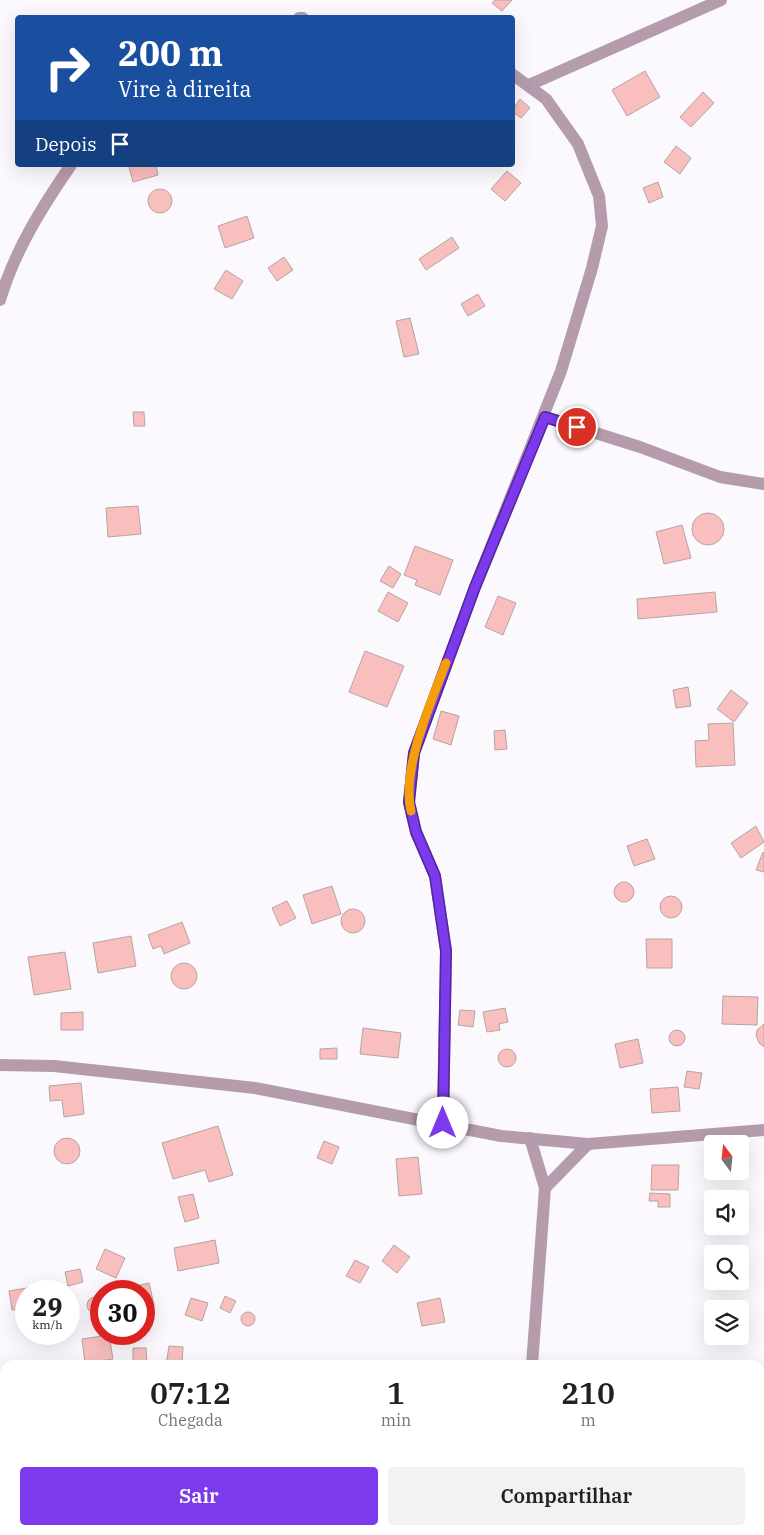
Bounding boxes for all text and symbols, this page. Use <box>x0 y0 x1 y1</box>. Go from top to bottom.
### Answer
text: 200 m <box>118 30 223 76</box>
icon: right <box>35 35 100 100</box>
text: Vire à direita <box>118 74 251 103</box>
icon: arrive <box>106 130 134 158</box>
text: Depois <box>35 132 96 156</box>
pin <box>556 406 598 448</box>
icon: arrive <box>563 413 591 441</box>
position arrow <box>416 1096 468 1148</box>
north arrow <box>704 1135 749 1180</box>
map controls <box>704 1135 749 1345</box>
button: sound <box>704 1190 749 1235</box>
button: search <box>704 1245 749 1290</box>
speed limit sign: 30 <box>90 1280 155 1345</box>
text: 29 <box>32 1290 63 1323</box>
button: layers <box>704 1300 749 1345</box>
text: km/h <box>32 1317 63 1332</box>
text: 07:12 <box>150 1373 231 1412</box>
text: 1 <box>387 1373 405 1412</box>
text: 210 <box>561 1373 615 1412</box>
text: Chegada <box>158 1410 223 1430</box>
text: min <box>381 1410 411 1430</box>
text: m <box>580 1410 596 1430</box>
button: Sair <box>20 1467 378 1525</box>
button: Compartilhar <box>388 1467 745 1525</box>

